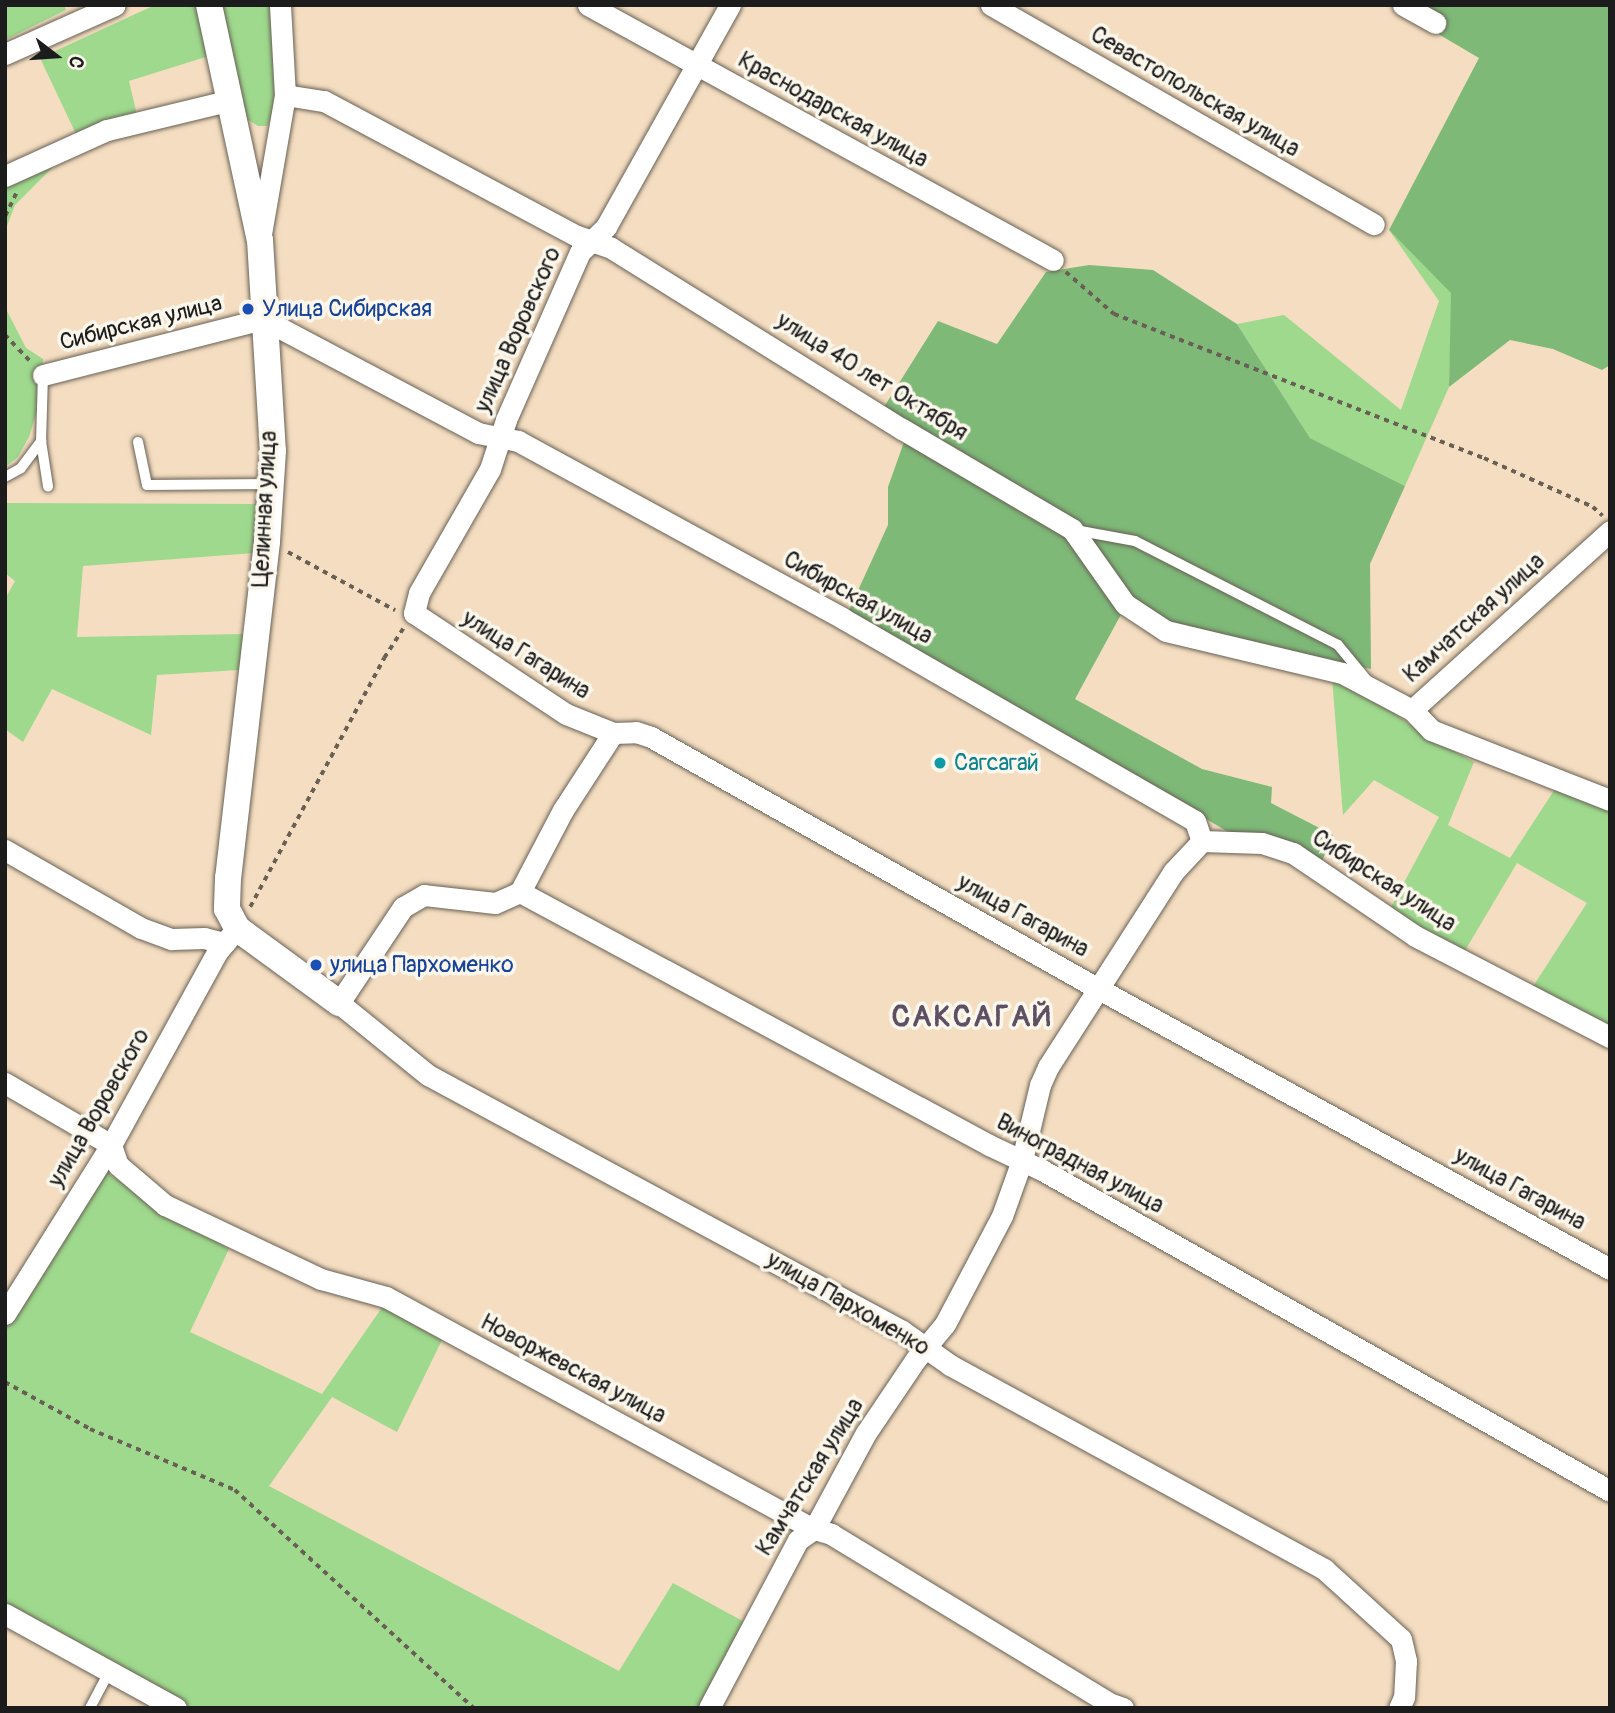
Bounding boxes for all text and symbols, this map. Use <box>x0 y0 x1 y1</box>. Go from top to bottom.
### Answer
north arrow <box>21 21 91 91</box>
street label: Севастопольская улица <box>1086 21 1304 163</box>
street label: Краснодарская улица <box>733 46 933 174</box>
text: С <box>63 53 89 71</box>
street label: улица Воровского <box>469 243 567 417</box>
street label: Сибирская улица <box>57 290 225 356</box>
place label: Улица Сибирская <box>262 295 432 323</box>
marker: Улица Сибирская <box>240 301 256 317</box>
street label: улица 40 лет Октября <box>771 307 973 447</box>
street label: Целинная улица <box>247 430 283 588</box>
street label: Сибирская улица <box>779 546 937 650</box>
street label: Камчатская улица <box>1398 547 1550 689</box>
street label: улица Гагарина <box>457 605 595 705</box>
place label: Сагсагай <box>954 749 1039 777</box>
marker: Сагсагай <box>932 755 948 771</box>
street label: Сибирская улица <box>1307 824 1461 938</box>
street label: улица Гагарина <box>953 869 1093 963</box>
place label: улица Пархоменко <box>330 951 514 979</box>
marker: улица Пархоменко <box>308 957 324 973</box>
district label: САКСАГАЙ <box>892 999 1052 1035</box>
street label: улица Воровского <box>42 1024 156 1192</box>
street label: Виноградная улица <box>992 1108 1168 1220</box>
street label: улица Гагарина <box>1450 1142 1590 1236</box>
street label: улица Пархоменко <box>762 1246 934 1362</box>
street label: Новоржевская улица <box>476 1308 670 1430</box>
street label: Камчатская улица <box>751 1393 869 1561</box>

